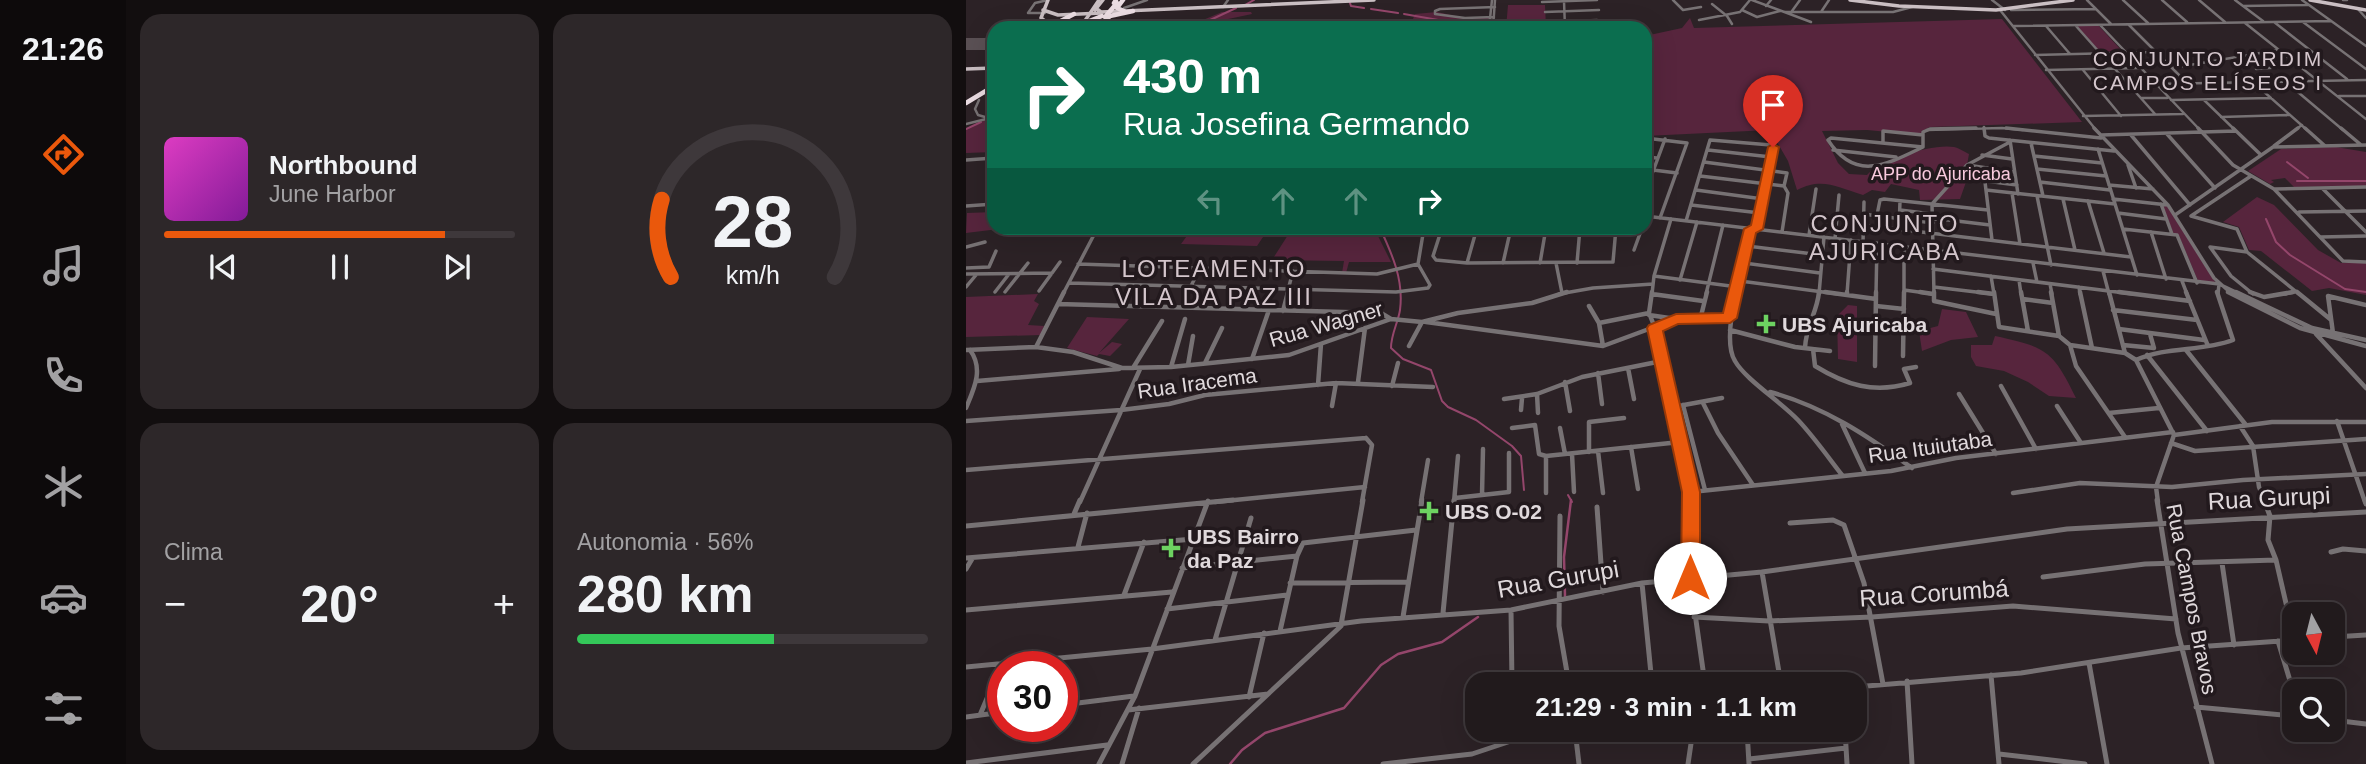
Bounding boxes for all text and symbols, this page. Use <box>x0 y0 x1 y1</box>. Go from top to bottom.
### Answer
text: 21:26 <box>22 31 104 67</box>
district label: CONJUNTO JARDIM CAMPOS ELÍSEOS I <box>2093 47 2323 94</box>
icon: right <box>1008 49 1099 140</box>
text: 430 m <box>1123 49 1262 103</box>
pin <box>1743 75 1803 147</box>
icon: arrive <box>1754 86 1792 124</box>
text: Rua Josefina Germando <box>1123 106 1470 142</box>
icon: directions <box>39 130 88 179</box>
text: Northbound <box>269 150 418 180</box>
park label: APP do Ajuricaba <box>1871 164 2012 184</box>
text: June Harbor <box>269 181 396 207</box>
text: 28 <box>712 182 793 263</box>
icon: left <box>1191 182 1229 220</box>
icon: ahead <box>1264 182 1302 220</box>
icon: ahead <box>1337 182 1375 220</box>
icon: right <box>1410 182 1448 220</box>
district label: CONJUNTO AJURICABA <box>1809 210 1961 265</box>
icon: music <box>39 241 88 290</box>
icon: previous <box>204 248 242 286</box>
icon: pause <box>321 248 359 286</box>
icon: next <box>438 248 476 286</box>
district label: LOTEAMENTO VILA DA PAZ III <box>1115 255 1313 310</box>
text: km/h <box>725 261 780 289</box>
street label: Rua Wagner <box>1267 297 1385 351</box>
place label: UBS Ajuricaba <box>1782 313 1927 336</box>
marker: UBS Ajuricaba <box>1756 314 1776 334</box>
icon: phone <box>39 351 88 400</box>
street label: Rua Iracema <box>1136 363 1258 403</box>
street label: Rua Ituiutaba <box>1867 427 1994 467</box>
icon: climate <box>39 462 88 511</box>
street label: Rua Gurupi <box>2207 481 2331 515</box>
place label: UBS O-02 <box>1445 500 1542 523</box>
marker: UBS O-02 <box>1419 501 1439 521</box>
street label: Rua Campos Bravos <box>2162 502 2222 696</box>
place label: UBS Bairro da Paz <box>1187 525 1299 572</box>
text: Autonomia · 56% <box>577 529 753 555</box>
marker: UBS Bairro da Paz <box>1161 538 1181 558</box>
text: Clima <box>164 539 223 565</box>
position arrow <box>1653 541 1727 615</box>
street label: Rua Gurupi <box>1495 555 1621 603</box>
text: 280 km <box>577 565 753 623</box>
icon: car <box>39 573 88 622</box>
street label: Rua Corumbá <box>1859 574 2010 612</box>
text: 20° <box>300 575 379 633</box>
text: − <box>164 583 186 625</box>
text: + <box>493 583 515 625</box>
north arrow <box>2282 602 2345 665</box>
map controls <box>2282 602 2345 742</box>
speed limit sign: 30 <box>987 651 1078 742</box>
button: search <box>2282 679 2345 742</box>
icon: filters <box>39 684 88 733</box>
text: 21:29 · 3 min · 1.1 km <box>1535 692 1797 722</box>

